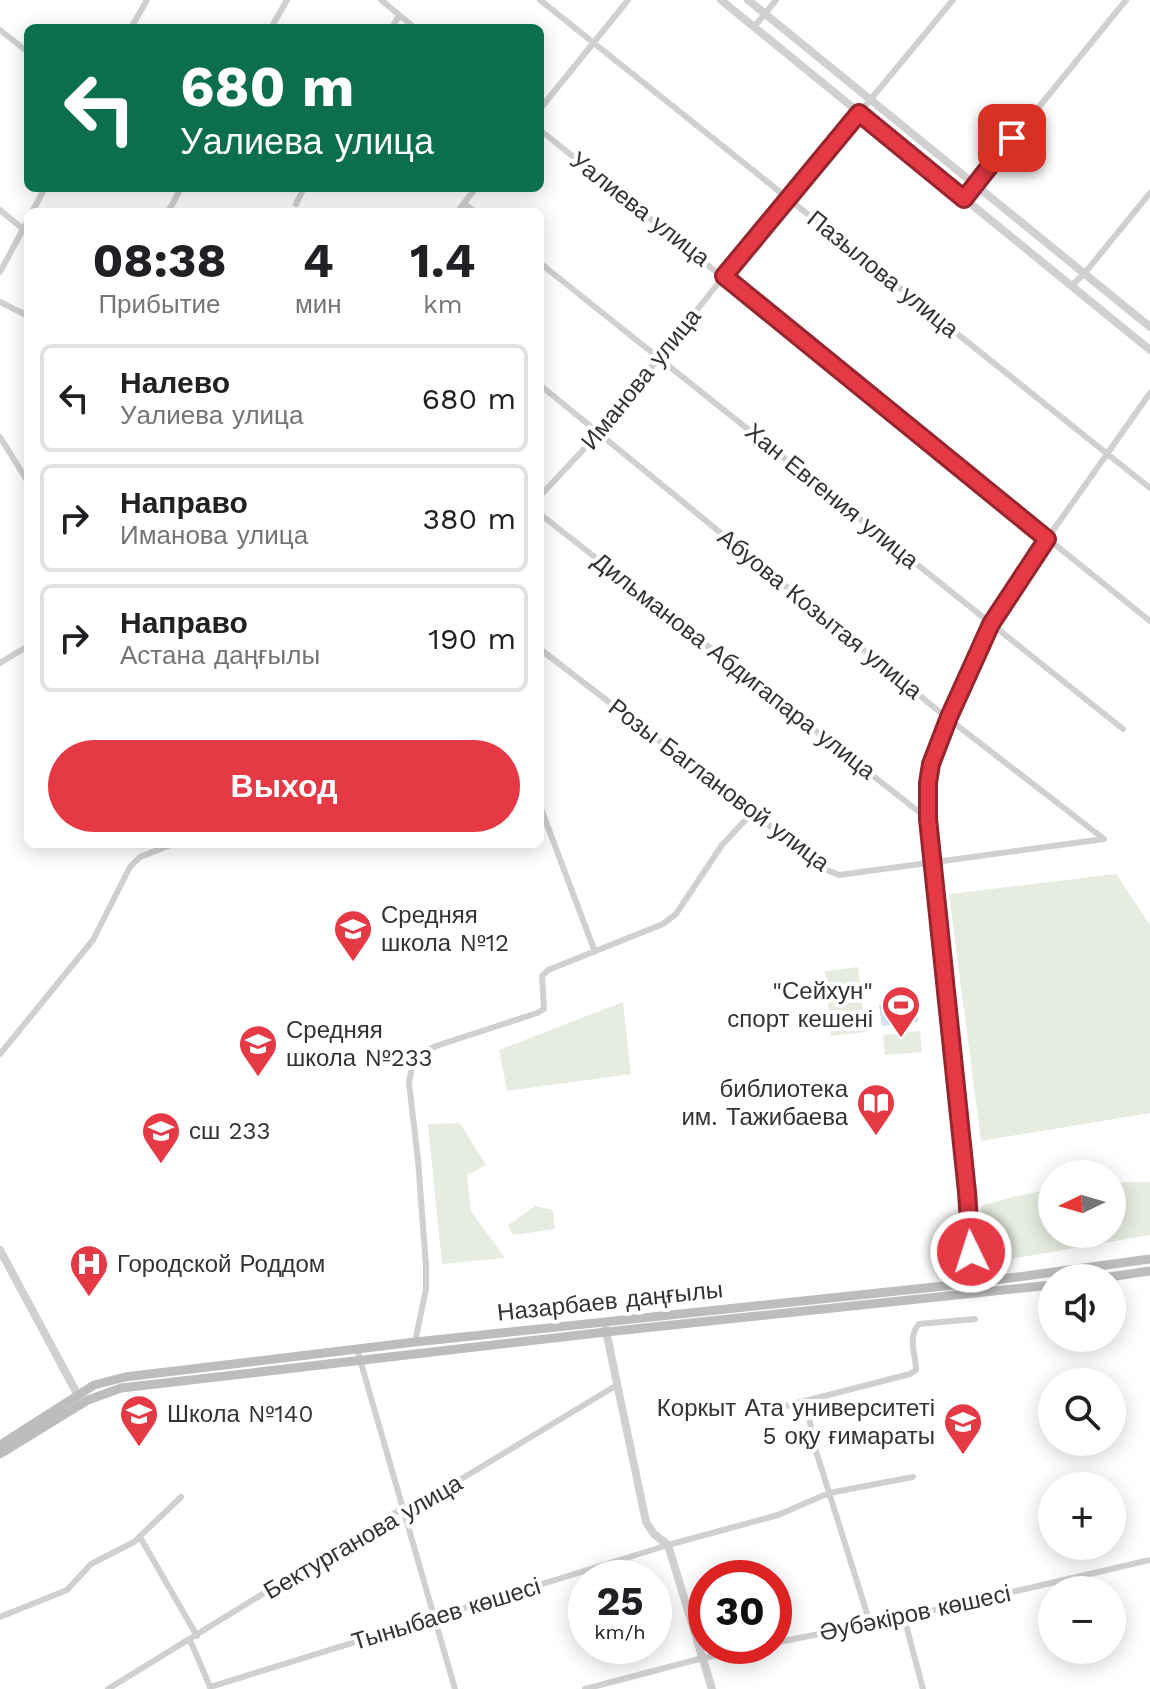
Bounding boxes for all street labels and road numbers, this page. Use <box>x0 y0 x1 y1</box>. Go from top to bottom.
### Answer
street label: Уалиева улица <box>565 146 716 273</box>
street label: Пазылова улица <box>802 205 965 344</box>
street label: Иманова улица <box>575 302 707 455</box>
street label: Хан Евгения улица <box>740 417 925 575</box>
street label: Абуова Козытая улица <box>712 523 928 705</box>
street label: Дильманова Абдигапара улица <box>587 547 882 786</box>
street label: Розы Баглановой улица <box>603 693 835 878</box>
street label: Назарбаев даңғылы <box>496 1275 724 1327</box>
street label: Бектурганова улица <box>259 1468 468 1605</box>
street label: Тыныбаев көшесі <box>348 1572 544 1656</box>
street label: Әубәкіров көшесі <box>817 1579 1013 1647</box>

